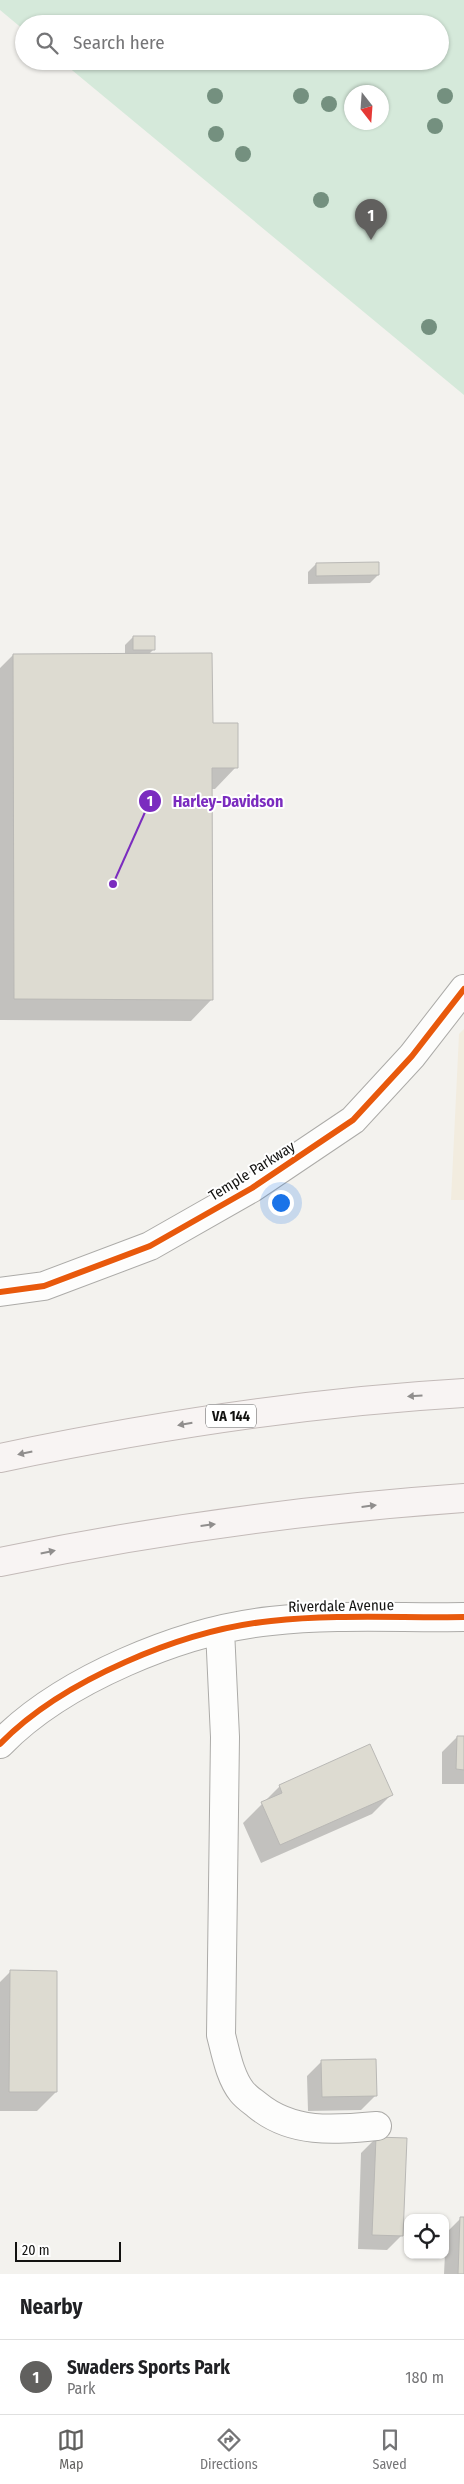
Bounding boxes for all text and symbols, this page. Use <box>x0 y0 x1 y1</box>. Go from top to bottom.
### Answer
search box <box>15 15 449 70</box>
icon: search <box>33 29 61 57</box>
text: Search here <box>73 31 165 54</box>
north arrow <box>344 85 389 130</box>
pin: 1 <box>355 199 387 240</box>
callout: Harley-Davidson <box>137 786 293 817</box>
text: 1 <box>147 792 153 810</box>
text: Harley-Davidson <box>173 792 283 811</box>
street label: Temple Parkway <box>206 1137 299 1205</box>
your location <box>268 1190 294 1216</box>
one-way arrow <box>407 1392 423 1400</box>
road number: VA 144 <box>206 1404 256 1428</box>
one-way arrow <box>176 1420 192 1428</box>
one-way arrow <box>16 1449 32 1457</box>
one-way arrow <box>362 1502 378 1510</box>
one-way arrow <box>200 1521 216 1529</box>
one-way arrow <box>40 1548 55 1556</box>
street label: Riverdale Avenue <box>288 1596 394 1616</box>
map controls <box>404 2214 449 2259</box>
button: locate <box>404 2214 449 2259</box>
scale bar <box>15 2239 121 2262</box>
text: 20 m <box>22 2242 50 2259</box>
text: Nearby <box>20 2294 82 2320</box>
text: Swaders Sports Park <box>67 2356 230 2379</box>
text: 1 <box>33 2368 39 2387</box>
text: 180 m <box>405 2368 444 2387</box>
text: Park <box>67 2379 95 2398</box>
tab: Map <box>57 2426 85 2473</box>
tab: Directions <box>200 2426 258 2473</box>
tab: Saved <box>372 2426 407 2473</box>

